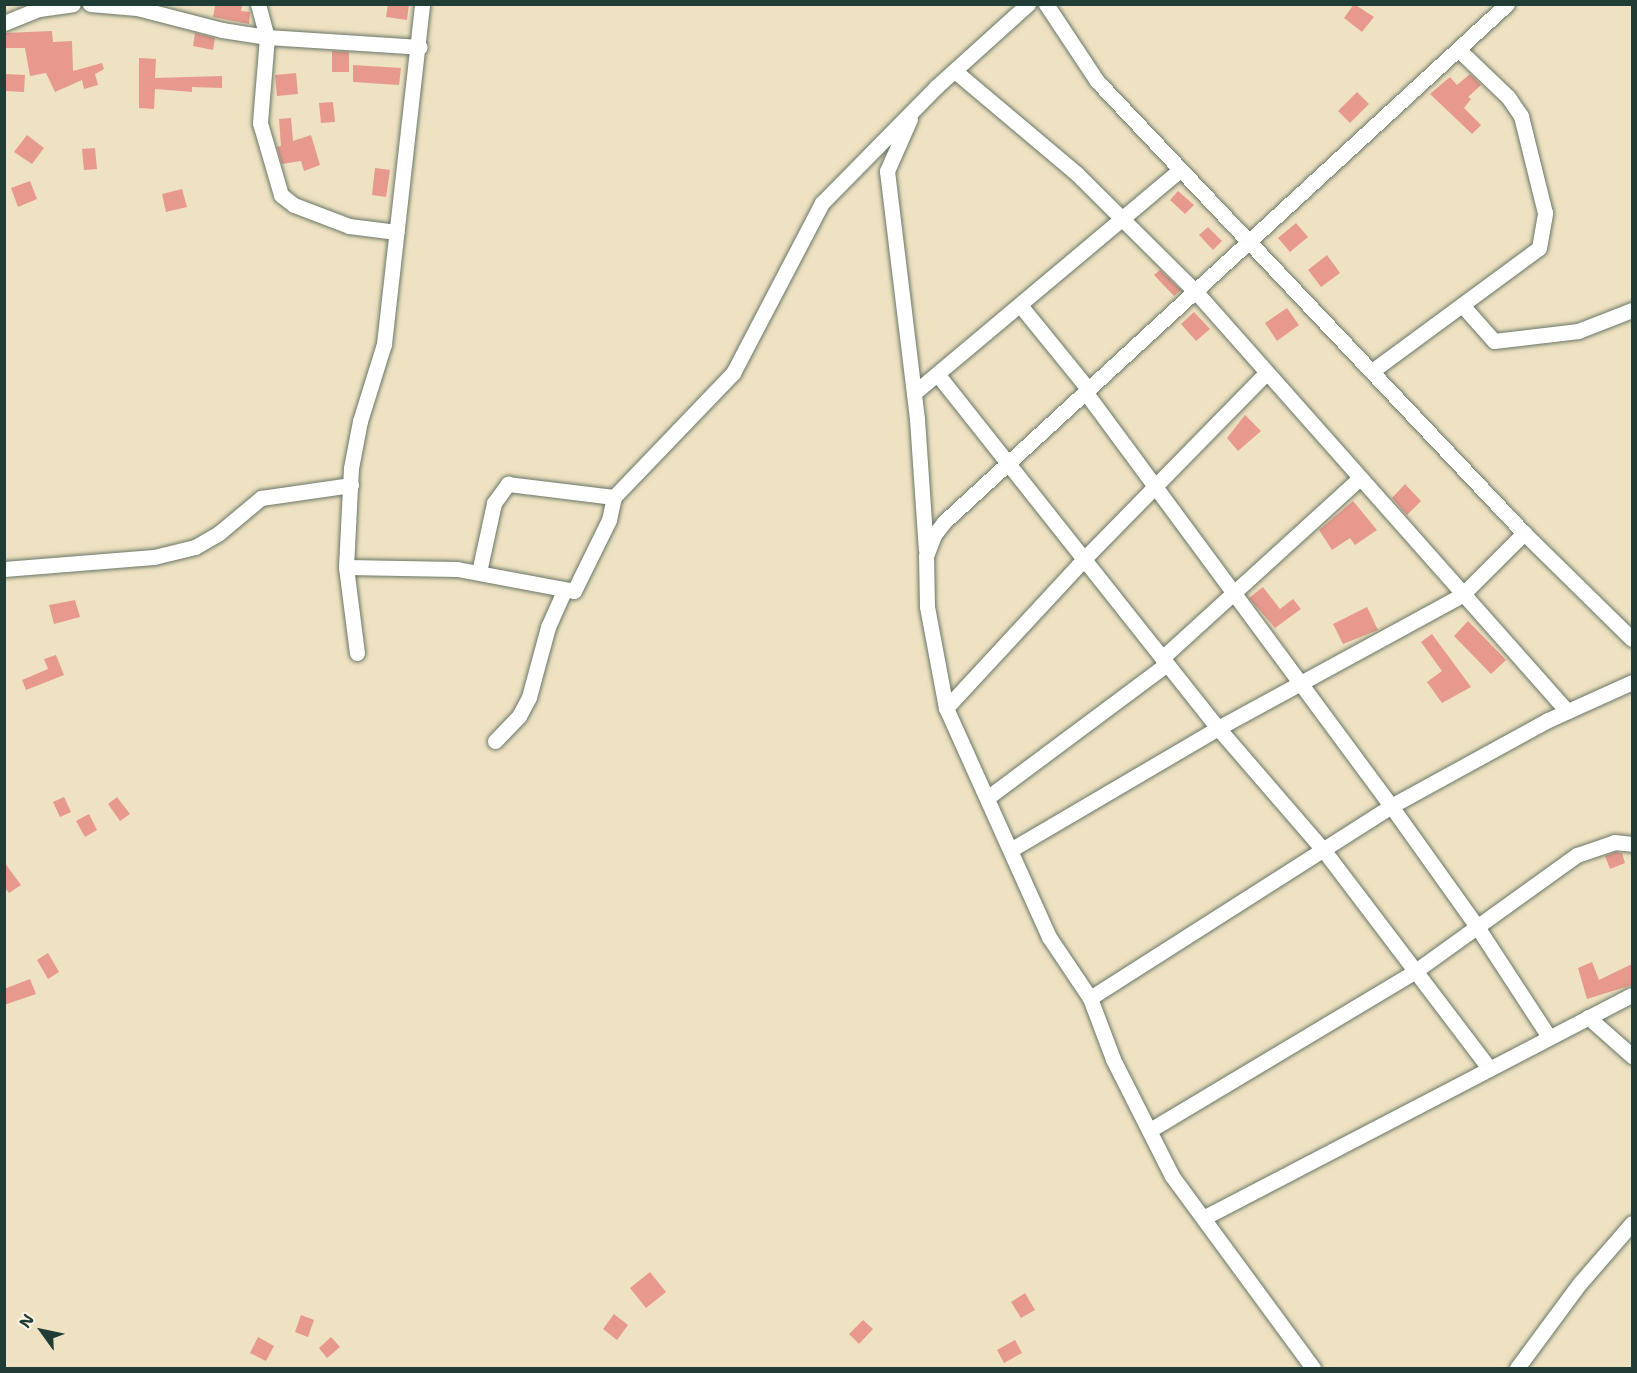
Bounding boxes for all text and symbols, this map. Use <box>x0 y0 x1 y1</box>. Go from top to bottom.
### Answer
north arrow <box>12 1301 72 1361</box>
text: N <box>14 1310 39 1332</box>

